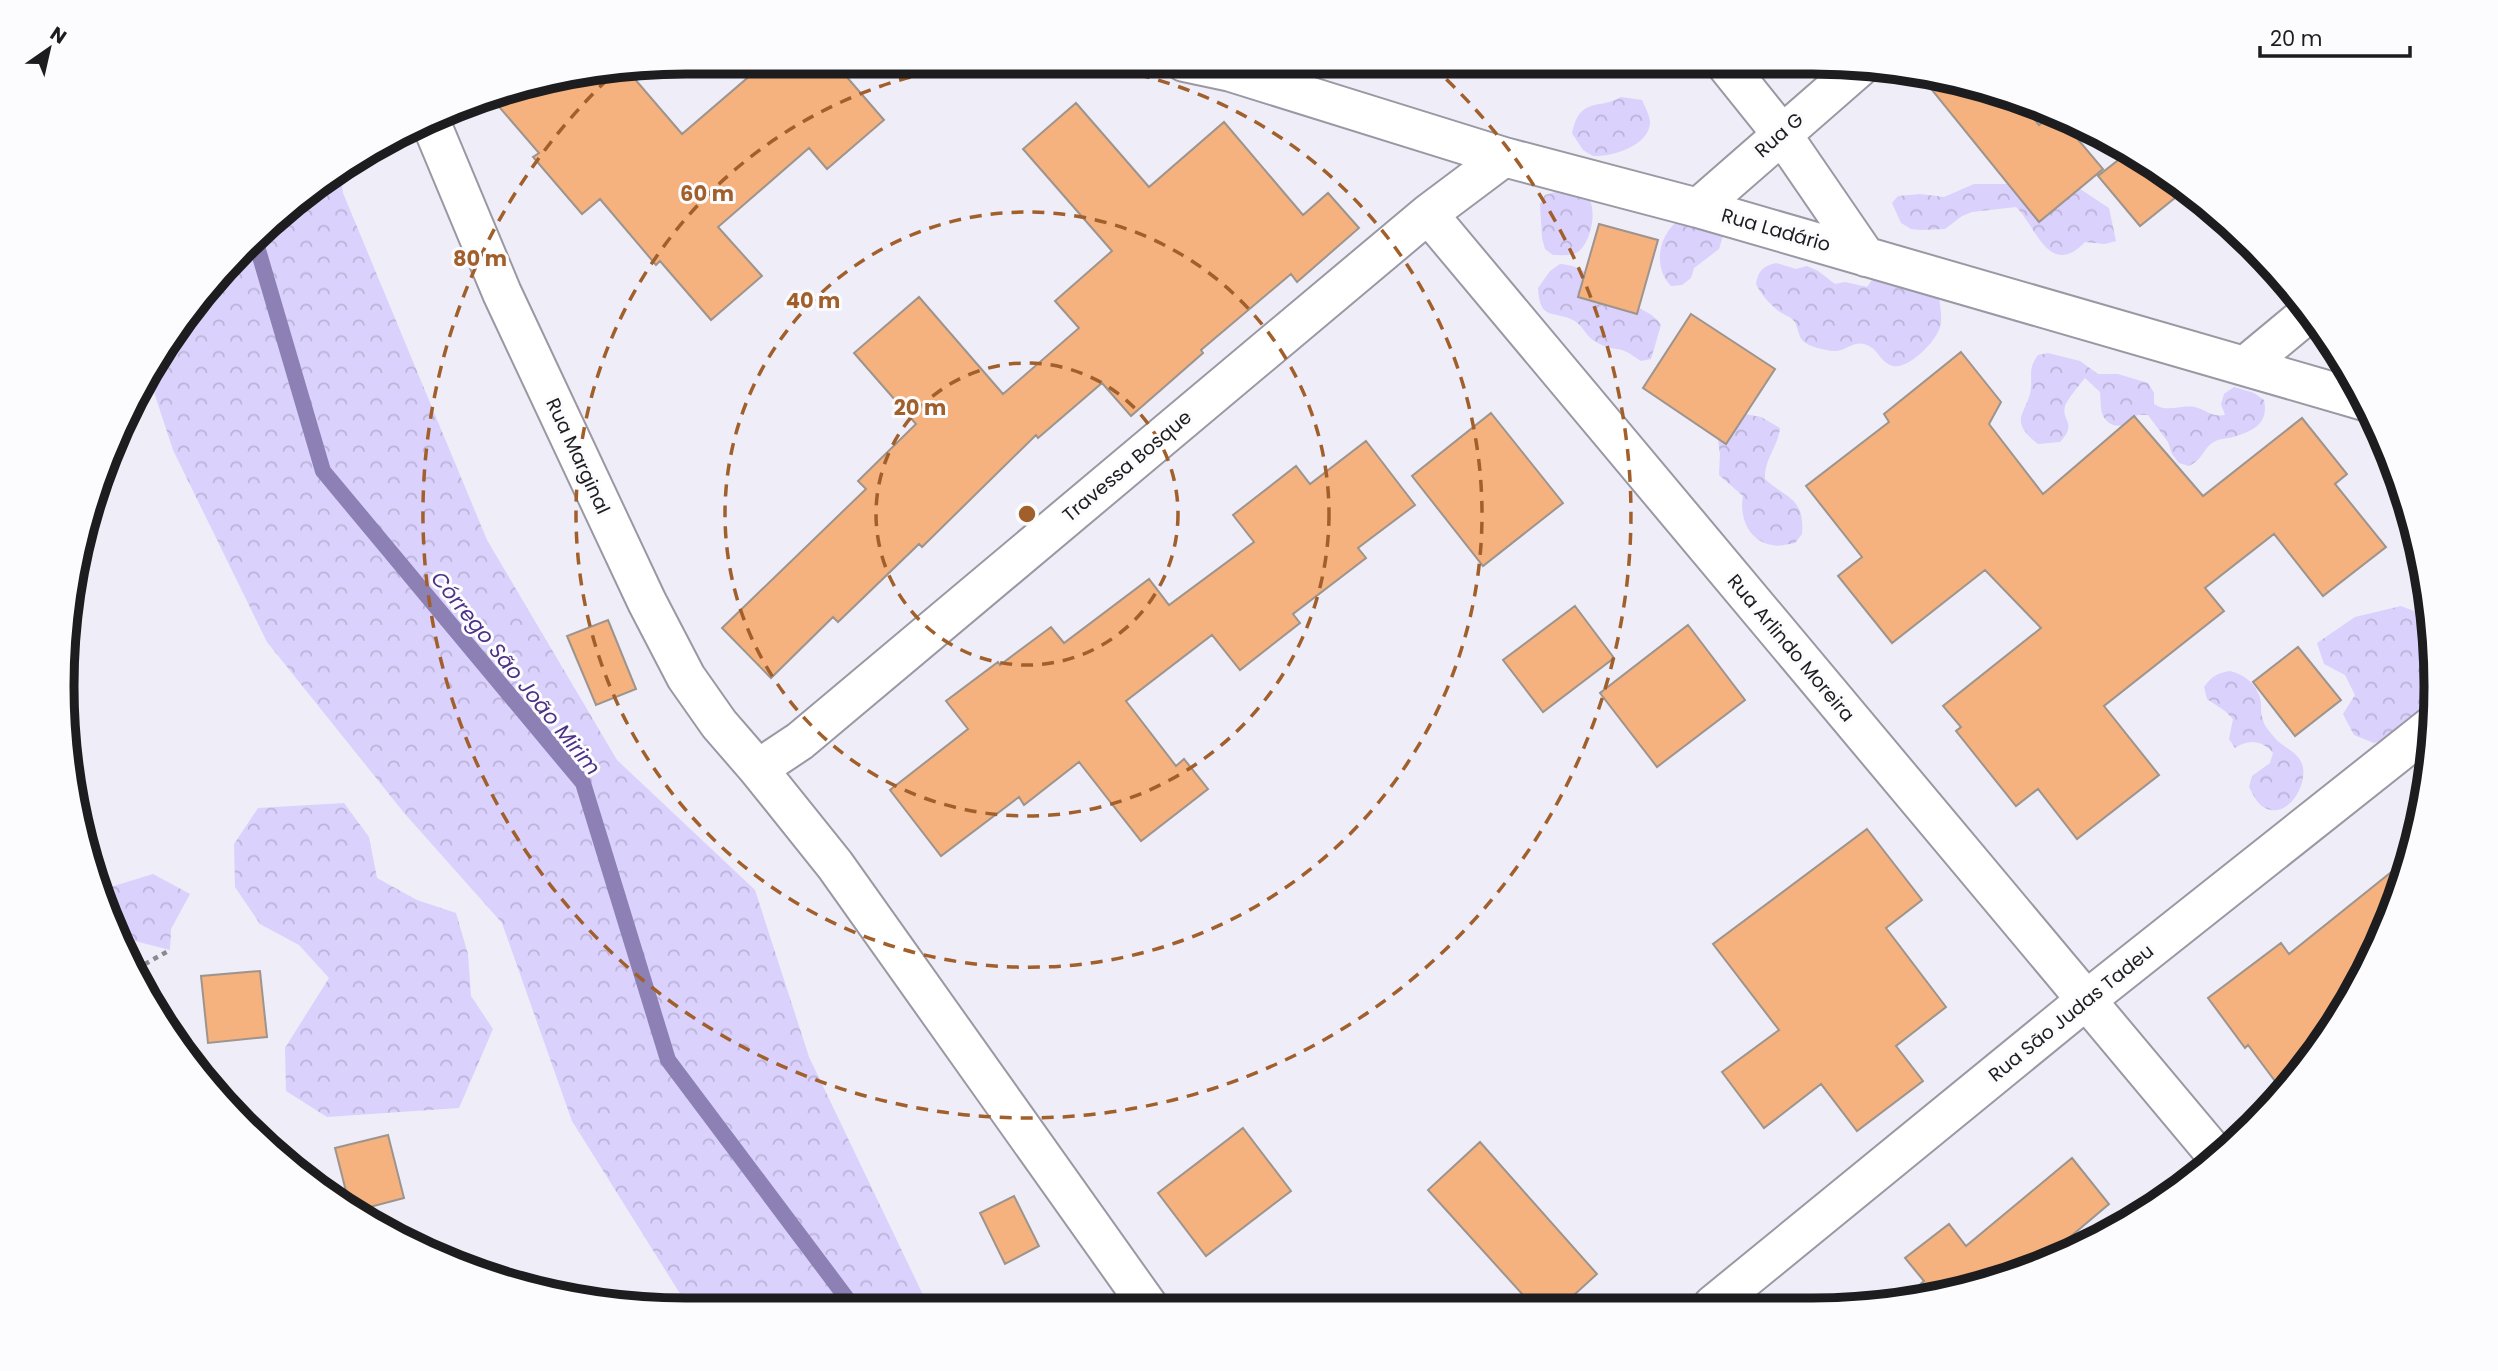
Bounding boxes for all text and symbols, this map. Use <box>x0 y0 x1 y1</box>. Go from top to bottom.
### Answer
north arrow <box>14 14 84 84</box>
scale bar <box>2260 14 2410 58</box>
text: N <box>45 20 72 51</box>
text: 20 m <box>2270 24 2323 53</box>
street label: Rua G <box>1749 106 1809 164</box>
text: 60 m <box>680 179 734 208</box>
street label: Rua Ladário <box>1718 202 1834 258</box>
text: 80 m <box>453 244 507 273</box>
text: 40 m <box>786 286 840 315</box>
text: 20 m <box>894 393 946 422</box>
street label: Rua Marginal <box>539 394 617 518</box>
street label: Travessa Bosque <box>1057 404 1197 528</box>
centre of rings <box>1015 502 1039 526</box>
water label: Córrego São João Mirim <box>425 565 607 781</box>
street label: Rua Arlindo Moreira <box>1721 568 1861 728</box>
street label: Rua São Judas Tadeu <box>1983 938 2159 1088</box>

